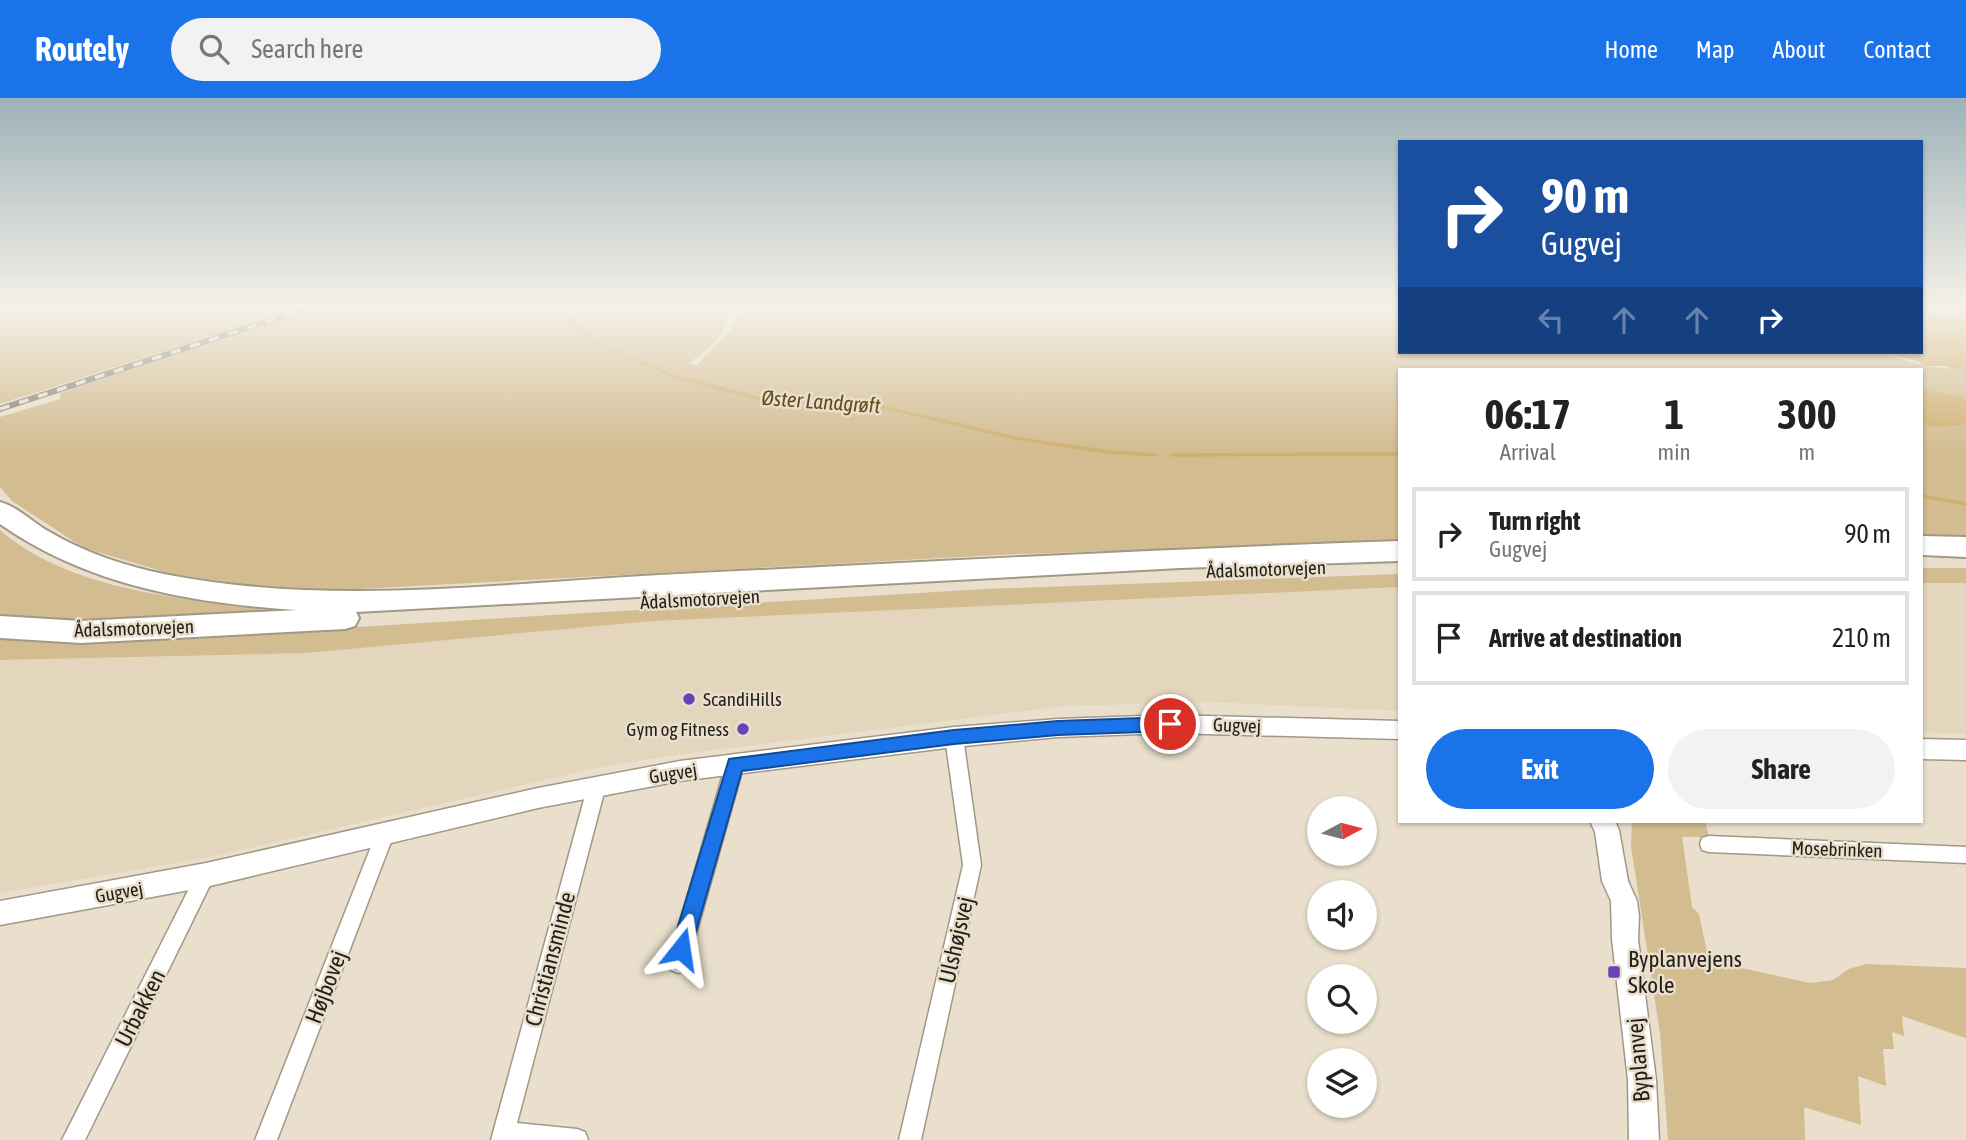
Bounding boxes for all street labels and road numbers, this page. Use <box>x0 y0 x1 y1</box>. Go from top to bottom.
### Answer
street label: Ådalsmotorvejen <box>1206 556 1326 582</box>
street label: Ådalsmotorvejen <box>640 585 760 613</box>
street label: Ådalsmotorvejen <box>74 615 194 641</box>
street label: Gugvej <box>1213 713 1261 737</box>
street label: Gugvej <box>648 758 698 788</box>
street label: Mosebrinken <box>1791 836 1883 862</box>
street label: Gugvej <box>93 877 145 907</box>
street label: Christiansminde <box>520 889 580 1029</box>
street label: Ulshøjsvej <box>933 894 979 986</box>
street label: Højbovej <box>300 947 352 1027</box>
street label: Urbakken <box>109 965 171 1051</box>
street label: Byplanvej <box>1621 1017 1655 1103</box>

